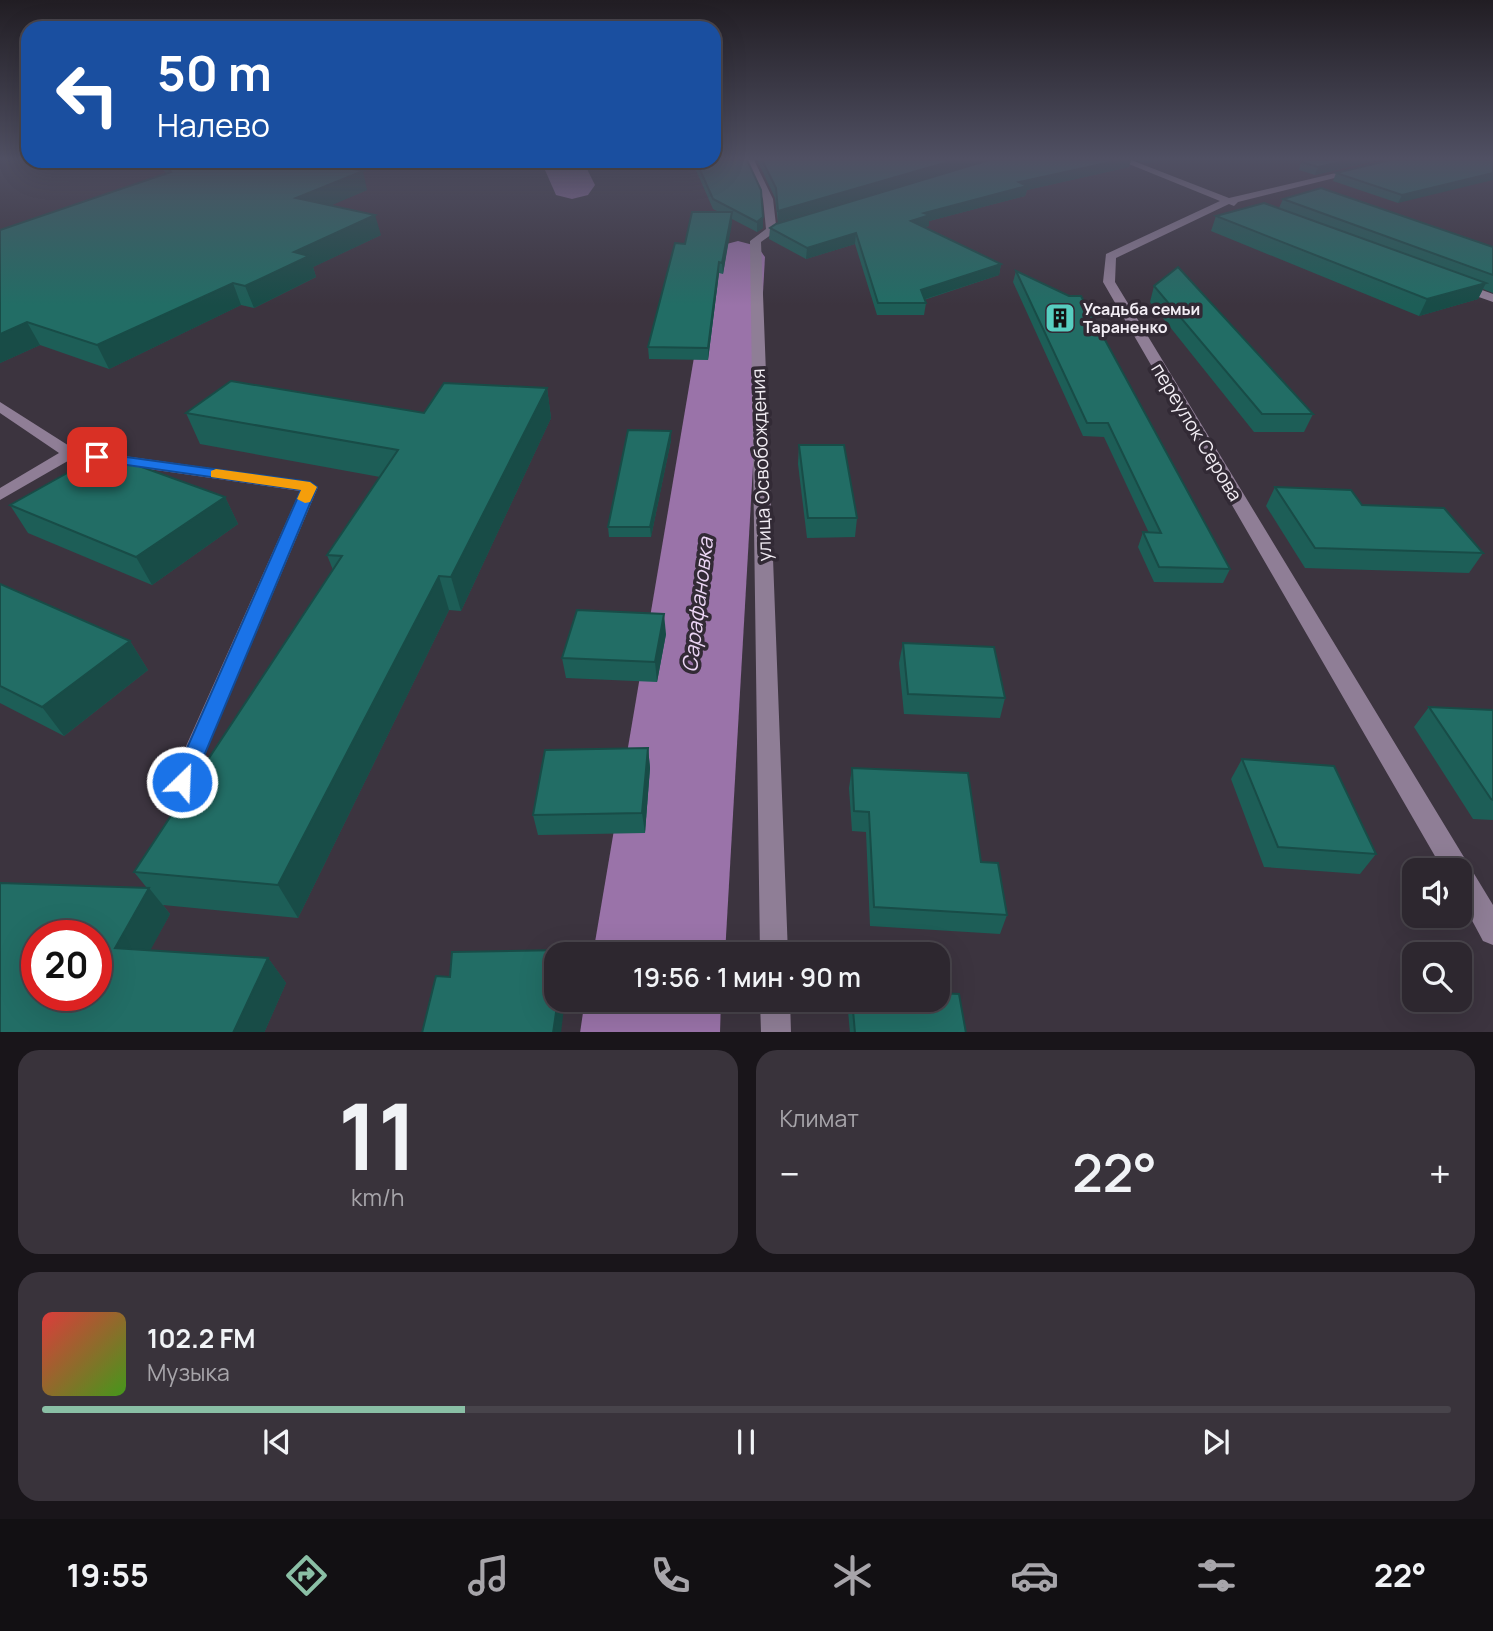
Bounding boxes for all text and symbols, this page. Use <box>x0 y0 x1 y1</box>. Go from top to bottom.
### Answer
text: 50 m <box>157 39 272 106</box>
icon: left <box>42 49 133 140</box>
text: Налево <box>157 103 270 147</box>
place label: Усадьба семьи Тараненко <box>1083 298 1200 338</box>
building icon: Усадьба семьи Тараненко <box>1043 301 1077 335</box>
street label: переулок Серова <box>1145 358 1249 506</box>
street label: улица Освобождения <box>745 368 777 562</box>
pin <box>67 427 127 487</box>
icon: arrive <box>78 438 116 476</box>
water label: Сарафановка <box>675 534 719 674</box>
position arrow <box>145 745 219 819</box>
map controls <box>1402 858 1472 1012</box>
button: sound <box>1402 858 1472 928</box>
speed limit sign: 20 <box>21 920 112 1011</box>
button: search <box>1402 942 1472 1012</box>
text: 19:56 · 1 мин · 90 m <box>633 959 861 995</box>
text: 11 <box>338 1073 418 1197</box>
text: Климат <box>780 1102 859 1134</box>
text: 22° <box>1072 1137 1157 1208</box>
text: − <box>780 1147 800 1199</box>
text: + <box>1429 1147 1451 1199</box>
text: km/h <box>351 1181 405 1213</box>
text: 102.2 FM <box>147 1320 255 1356</box>
text: Музыка <box>147 1356 230 1388</box>
icon: previous <box>258 1423 296 1461</box>
icon: pause <box>727 1423 765 1461</box>
icon: next <box>1197 1423 1235 1461</box>
icon: directions <box>282 1551 331 1600</box>
icon: music <box>464 1551 513 1600</box>
icon: phone <box>646 1551 695 1600</box>
icon: climate <box>828 1551 877 1600</box>
icon: car <box>1010 1551 1059 1600</box>
icon: filters <box>1192 1551 1241 1600</box>
text: 19:55 <box>67 1553 149 1597</box>
text: 22° <box>1374 1553 1426 1597</box>

